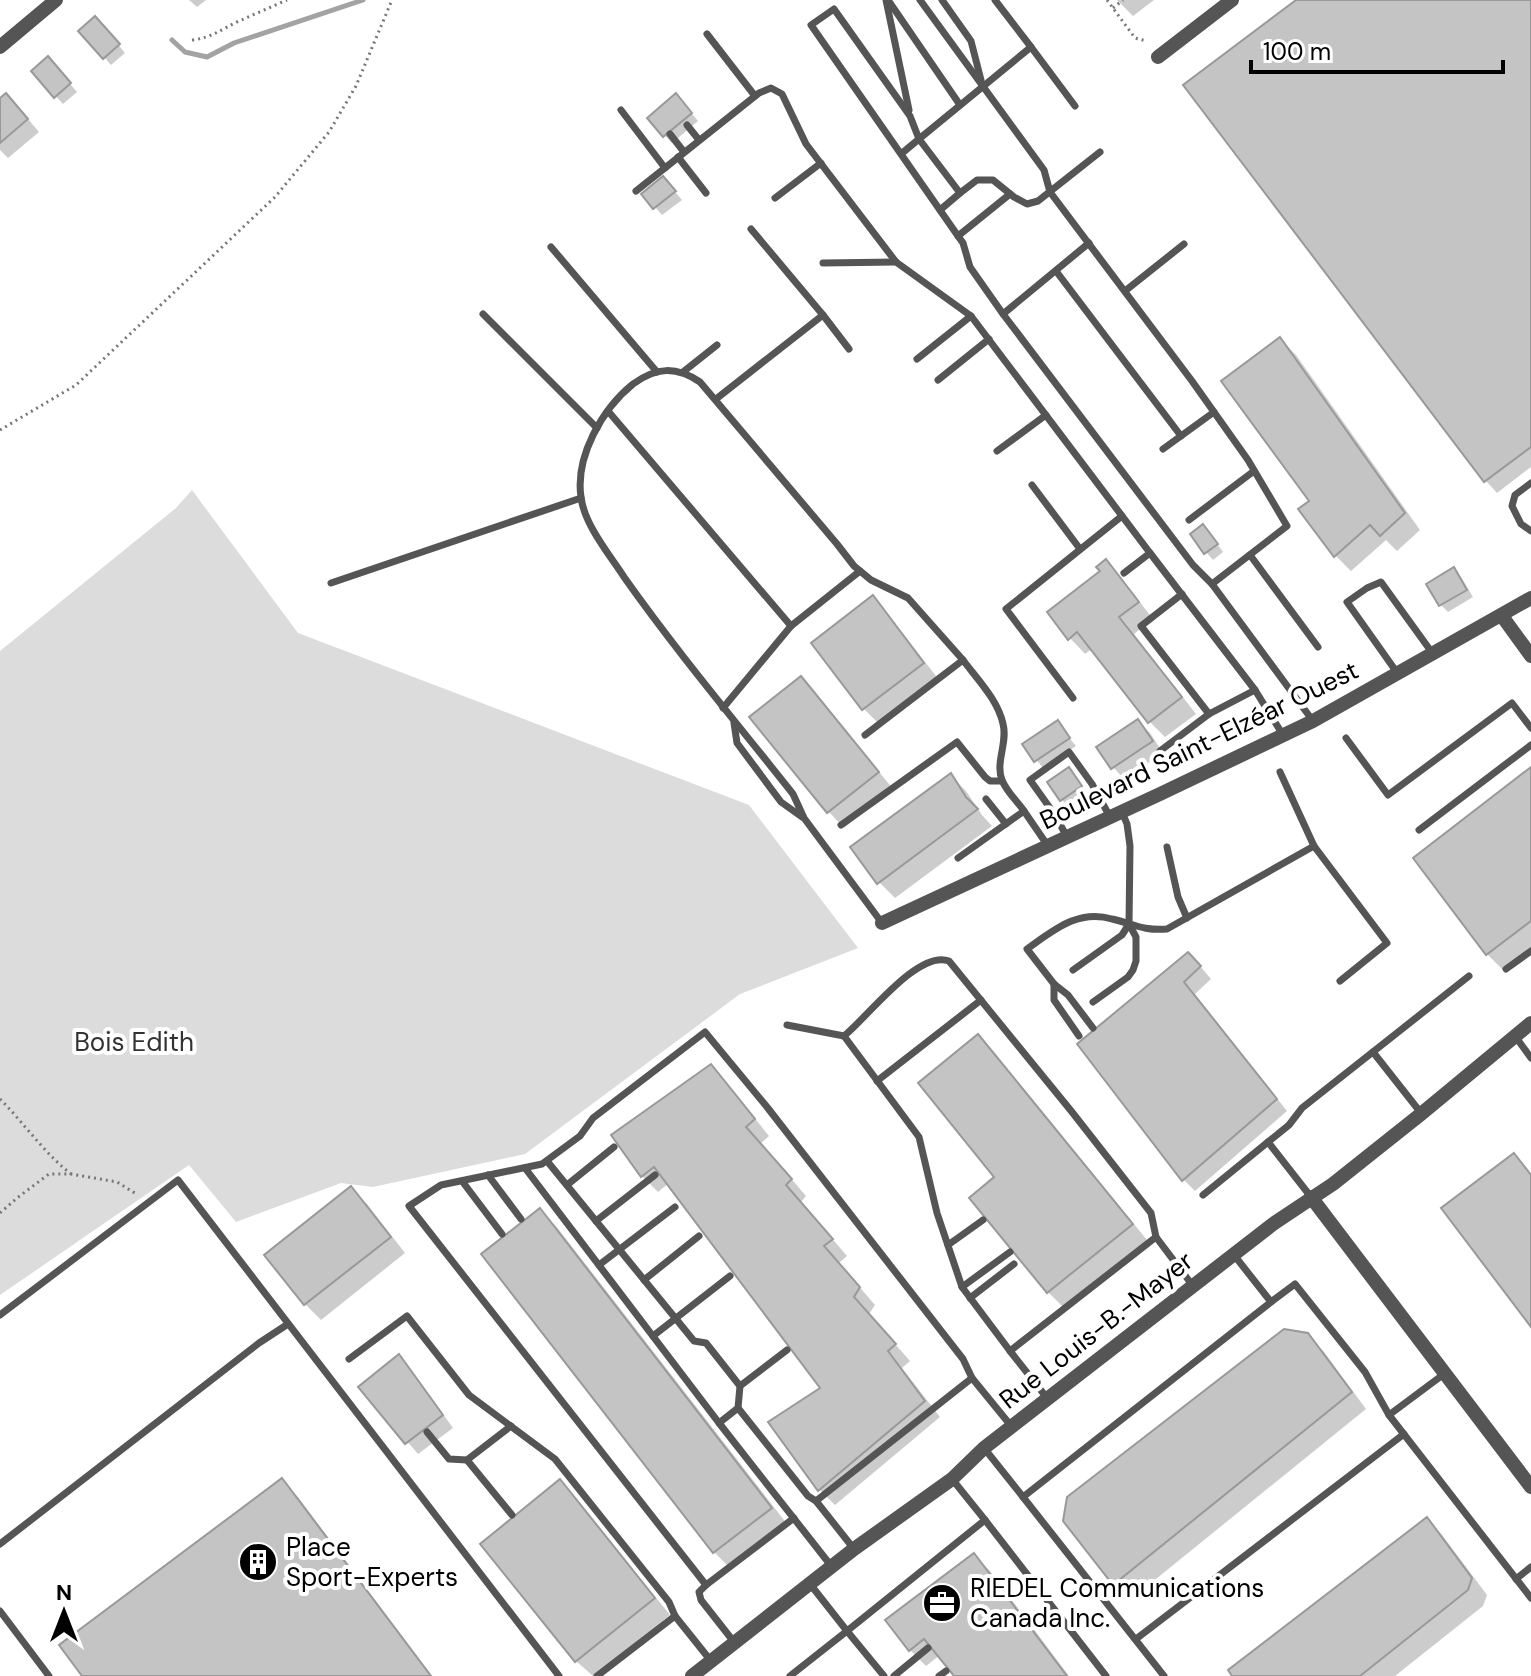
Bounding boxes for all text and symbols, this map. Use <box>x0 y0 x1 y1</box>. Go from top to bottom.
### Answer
scale bar <box>1251 24 1503 74</box>
text: 100 m <box>1263 36 1331 67</box>
street label: Boulevard Saint-Elzéar Ouest <box>1034 653 1364 837</box>
park label: Bois Edith <box>74 1025 194 1059</box>
street label: Rue Louis-B.-Mayer <box>992 1244 1200 1416</box>
place label: Place Sport-Experts <box>286 1530 458 1594</box>
building icon: Place Sport-Experts <box>237 1541 279 1583</box>
place label: RIEDEL Communications Canada Inc. <box>970 1571 1264 1635</box>
north arrow <box>24 1572 104 1652</box>
text: N <box>56 1578 72 1607</box>
office icon: RIEDEL Communications Canada Inc. <box>921 1582 963 1624</box>

